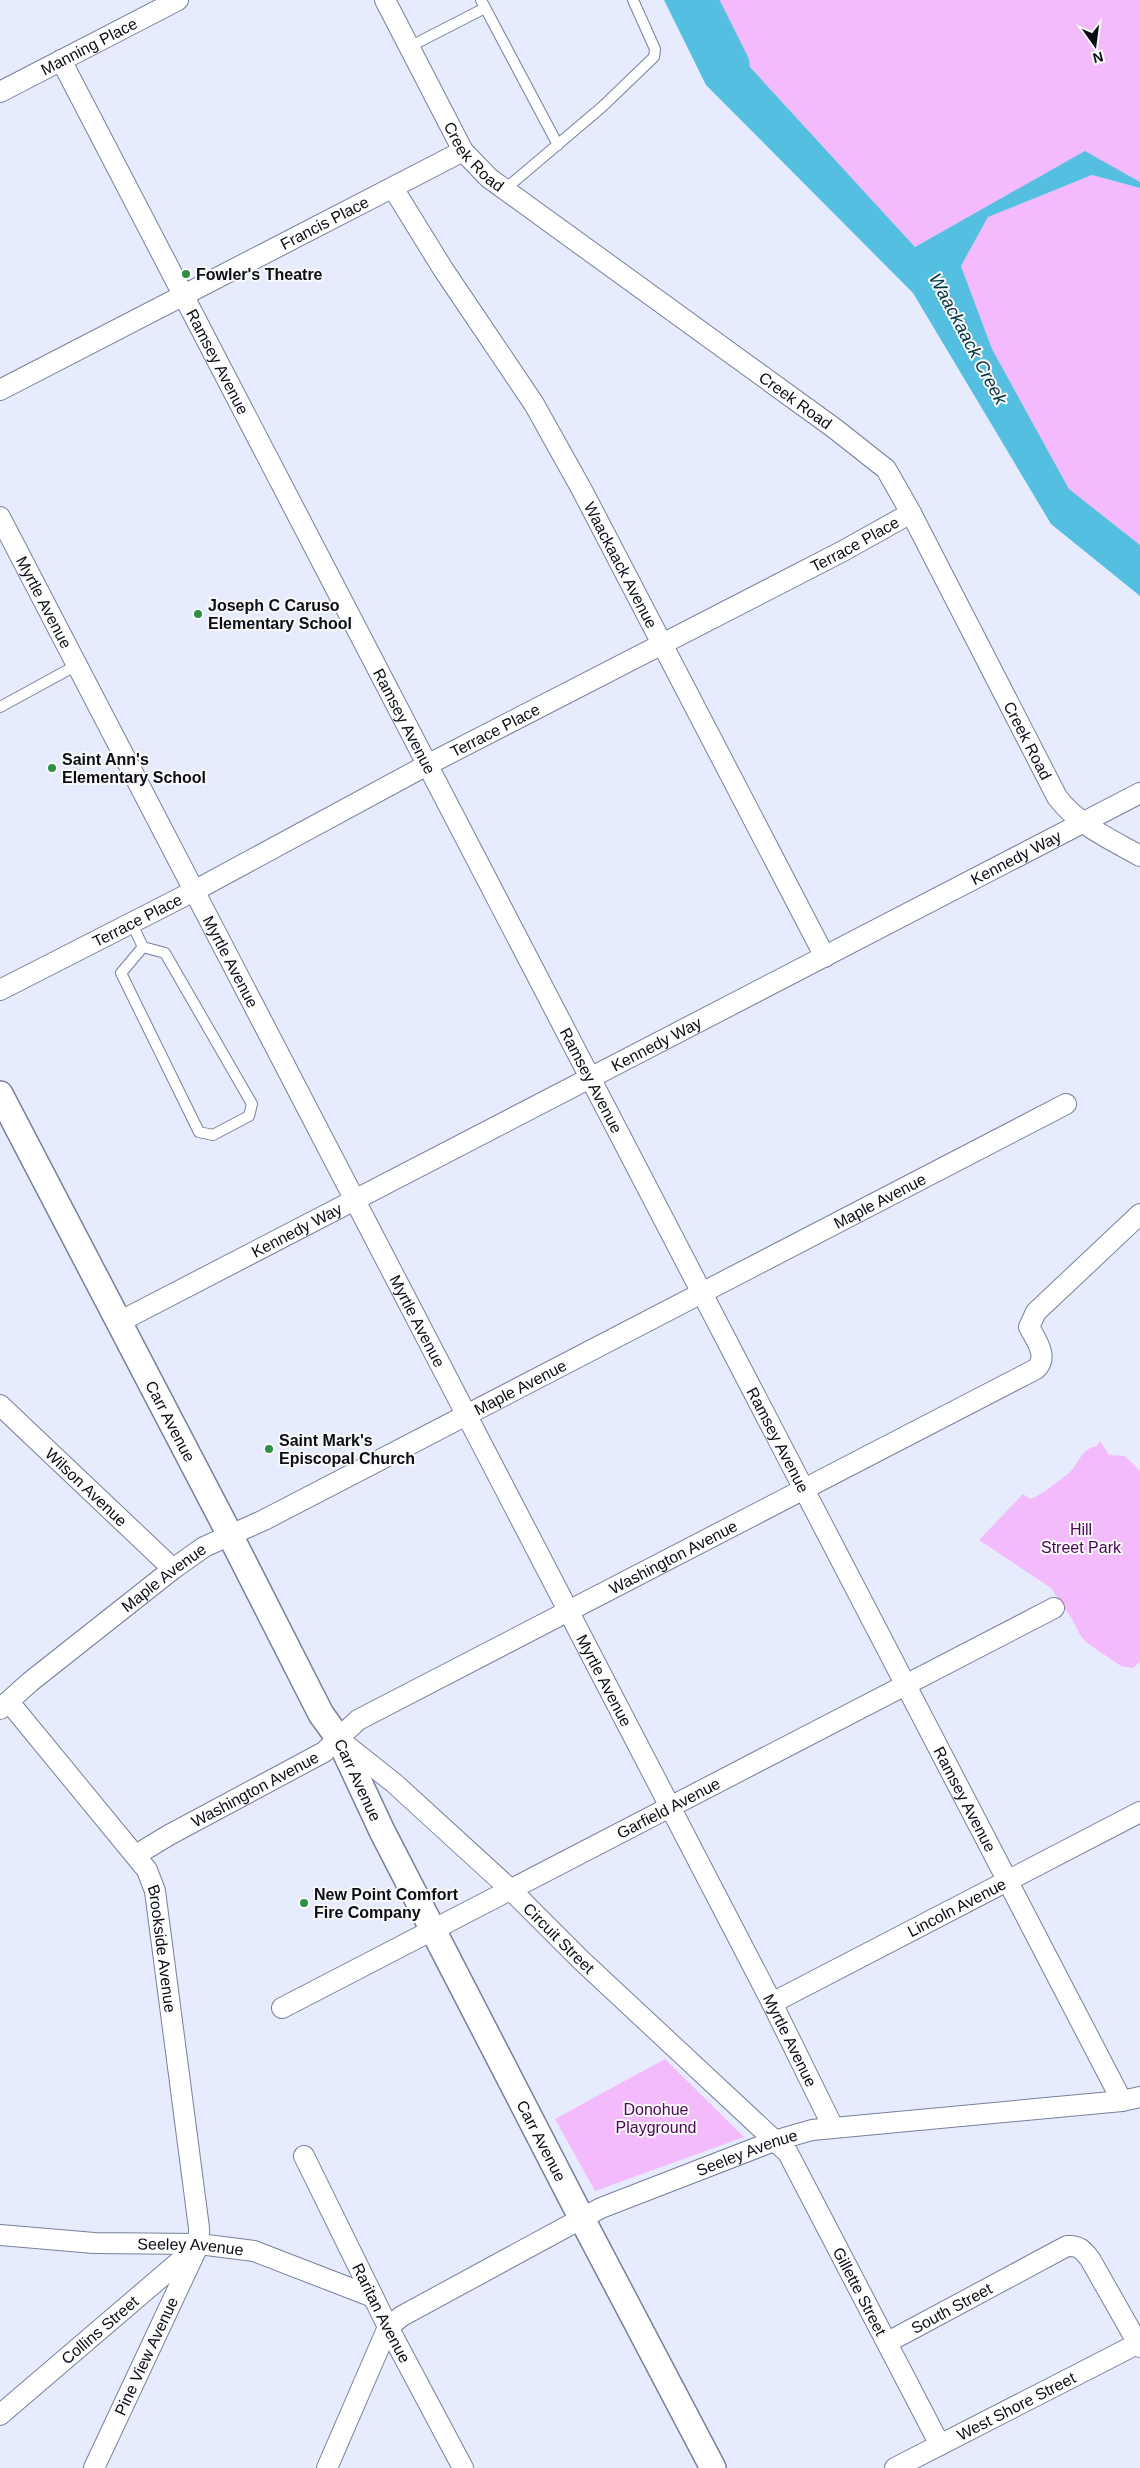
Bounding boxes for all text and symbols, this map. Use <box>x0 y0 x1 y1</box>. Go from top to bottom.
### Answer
street label: Manning Place <box>38 15 140 78</box>
north arrow <box>1070 20 1120 70</box>
text: N <box>1091 49 1105 67</box>
street label: Creek Road <box>440 119 507 195</box>
street label: Francis Place <box>278 193 372 253</box>
place label: Fowler's Theatre <box>196 266 323 283</box>
marker: Fowler's Theatre <box>180 268 192 280</box>
water label: Waackaack Creek <box>925 270 1012 409</box>
street label: Ramsey Avenue <box>183 306 252 417</box>
street label: Creek Road <box>756 369 835 432</box>
street label: Waackaack Avenue <box>581 499 660 631</box>
street label: Terrace Place <box>808 514 902 575</box>
street label: Myrtle Avenue <box>13 554 75 651</box>
place label: Joseph C Caruso Elementary School <box>208 597 352 632</box>
marker: Joseph C Caruso Elementary School <box>192 608 204 620</box>
street label: Ramsey Avenue <box>370 666 439 777</box>
street label: Creek Road <box>1000 699 1055 782</box>
street label: Terrace Place <box>448 701 543 760</box>
place label: Saint Ann's Elementary School <box>62 751 206 786</box>
marker: Saint Ann's Elementary School <box>46 762 58 774</box>
street label: Kennedy Way <box>968 827 1064 888</box>
street label: Terrace Place <box>90 891 185 950</box>
street label: Myrtle Avenue <box>200 913 261 1011</box>
street label: Kennedy Way <box>609 1014 704 1074</box>
street label: Ramsey Avenue <box>557 1025 625 1136</box>
street label: Maple Avenue <box>831 1170 929 1232</box>
street label: Kennedy Way <box>249 1200 345 1261</box>
street label: Myrtle Avenue <box>386 1272 448 1370</box>
street label: Maple Avenue <box>472 1357 569 1418</box>
street label: Carr Avenue <box>142 1378 198 1465</box>
street label: Ramsey Avenue <box>743 1384 812 1496</box>
place label: Saint Mark's Episcopal Church <box>279 1432 415 1467</box>
marker: Saint Mark's Episcopal Church <box>263 1443 275 1455</box>
street label: Wilson Avenue <box>42 1445 130 1530</box>
street label: Washington Avenue <box>607 1517 740 1597</box>
park label: Hill Street Park <box>1041 1521 1122 1556</box>
street label: Maple Avenue <box>118 1540 209 1615</box>
street label: Myrtle Avenue <box>573 1632 635 1729</box>
street label: Carr Avenue <box>331 1736 384 1824</box>
street label: Ramsey Avenue <box>930 1744 999 1855</box>
street label: Washington Avenue <box>189 1749 322 1830</box>
street label: Garfield Avenue <box>614 1775 723 1842</box>
street label: Lincoln Avenue <box>905 1875 1009 1940</box>
street label: Brookside Avenue <box>144 1882 179 2014</box>
place label: New Point Comfort Fire Company <box>314 1886 459 1921</box>
marker: New Point Comfort Fire Company <box>298 1897 310 1909</box>
street label: Circuit Street <box>520 1900 598 1977</box>
street label: Myrtle Avenue <box>760 1991 820 2090</box>
street label: Carr Avenue <box>513 2098 569 2184</box>
park label: Donohue Playground <box>616 2101 696 2136</box>
street label: Seeley Avenue <box>694 2127 800 2179</box>
street label: Seeley Avenue <box>137 2235 245 2259</box>
street label: Gillette Street <box>830 2244 890 2339</box>
street label: Raritan Avenue <box>349 2261 413 2366</box>
street label: South Street <box>908 2280 995 2337</box>
street label: Collins Street <box>58 2292 142 2368</box>
street label: Pine View Avenue <box>112 2294 181 2418</box>
street label: West Shore Street <box>954 2369 1079 2444</box>

